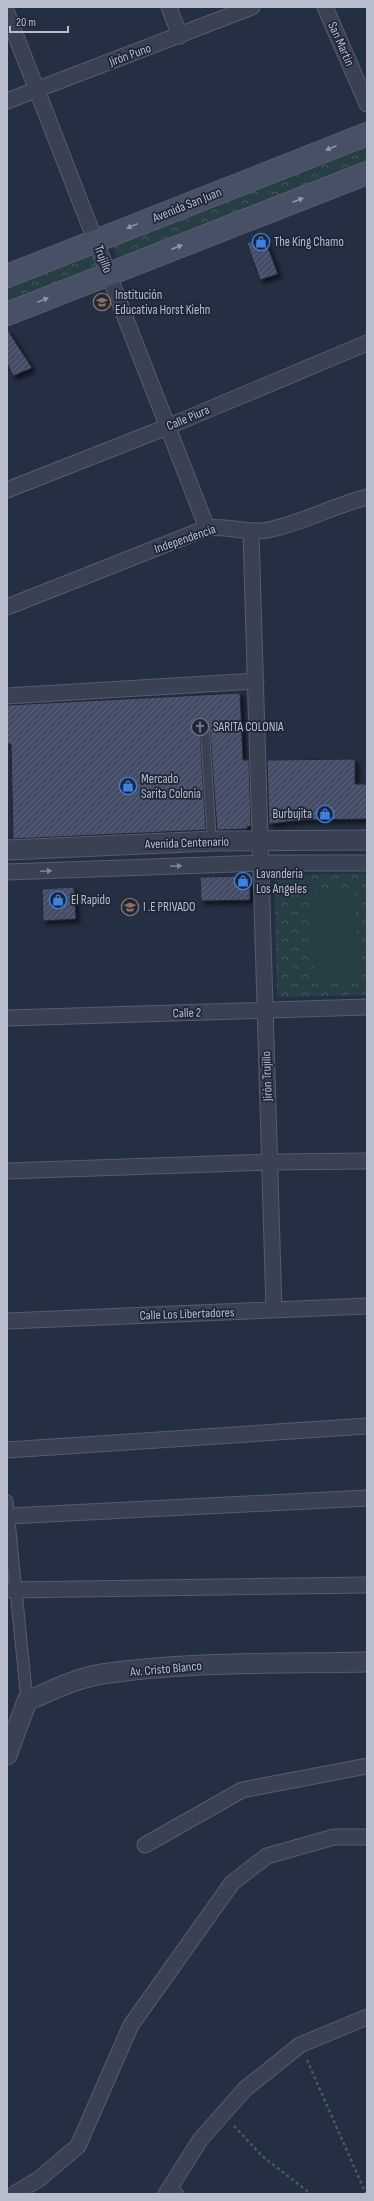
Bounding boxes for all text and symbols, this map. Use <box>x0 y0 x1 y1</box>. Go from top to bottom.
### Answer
scale bar <box>10 8 68 34</box>
text: 20 m <box>16 15 36 30</box>
street label: San Martín <box>324 19 358 69</box>
street label: Jirón Puno <box>106 40 153 70</box>
one-way arrow <box>324 145 336 151</box>
street label: Avenida San Juan <box>149 184 224 226</box>
one-way arrow <box>293 196 305 202</box>
one-way arrow <box>125 224 137 230</box>
shop icon: The King Chamo <box>251 232 271 252</box>
place label: The King Chamo <box>274 234 344 250</box>
street label: Trujillo <box>90 243 116 275</box>
one-way arrow <box>172 244 184 250</box>
place label: Institución Educativa Horst Kiehn <box>115 287 210 318</box>
school or university icon: Institución Educativa Horst Kiehn <box>92 292 112 312</box>
one-way arrow <box>38 296 50 302</box>
street label: Calle Piura <box>164 402 212 434</box>
street label: Independencia <box>152 521 218 557</box>
church icon: SARITA COLONIA <box>190 717 210 737</box>
place label: SARITA COLONIA <box>213 719 284 735</box>
place label: Mercado Sarita Colonia <box>141 771 201 802</box>
shop icon: Mercado Sarita Colonia <box>118 776 138 796</box>
shop icon: Burbujita <box>315 804 335 824</box>
place label: Burbujita <box>273 806 312 822</box>
street label: Avenida Centenario <box>144 834 229 853</box>
one-way arrow <box>170 863 182 870</box>
place label: Lavanderia Los Angeles <box>256 866 307 897</box>
one-way arrow <box>40 868 53 874</box>
shop icon: Lavanderia Los Angeles <box>233 871 253 891</box>
shop icon: El Rapido <box>48 890 68 910</box>
place label: El Rapido <box>71 892 110 908</box>
school or university icon: I .E PRIVADO <box>120 897 140 917</box>
place label: I .E PRIVADO <box>143 899 196 915</box>
street label: Calle 2 <box>172 1005 202 1021</box>
street label: Jirón Trujillo <box>258 1051 276 1102</box>
street label: Calle Los Libertadores <box>139 1304 235 1324</box>
street label: Av. Cristo Blanco <box>128 1658 203 1680</box>

